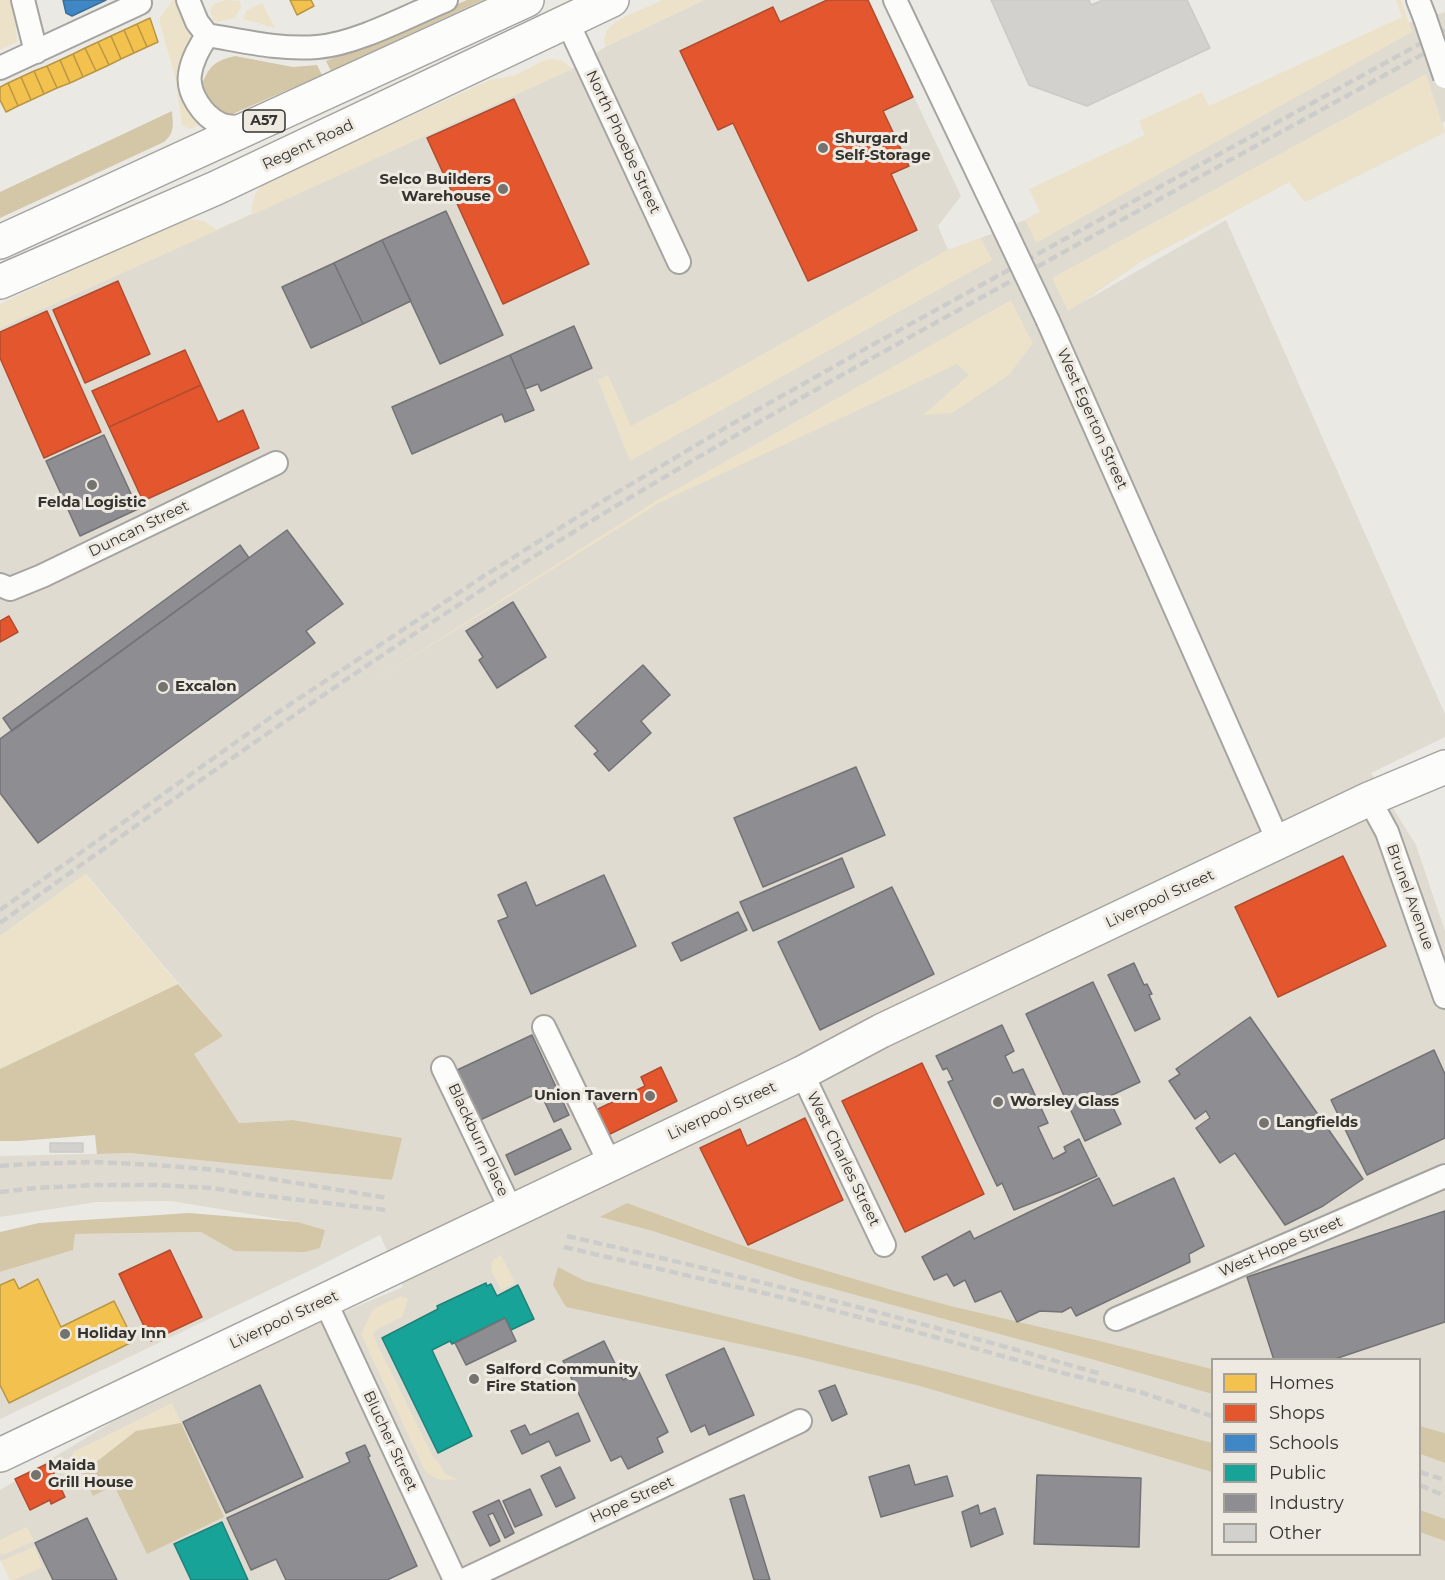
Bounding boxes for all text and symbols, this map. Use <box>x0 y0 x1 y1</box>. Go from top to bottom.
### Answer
street label: North Phoebe Street <box>582 68 664 216</box>
road number: A57 <box>243 110 285 132</box>
street label: Regent Road <box>260 116 356 174</box>
place label: Shurgard Self-Storage <box>835 130 931 165</box>
marker: Shurgard Self-Storage <box>816 141 830 155</box>
place label: Selco Builders Warehouse <box>380 171 491 206</box>
marker: Selco Builders Warehouse <box>496 182 510 196</box>
street label: West Egerton Street <box>1053 346 1131 492</box>
marker: Felda Logistic <box>85 478 99 492</box>
place label: Felda Logistic <box>38 494 146 512</box>
street label: Duncan Street <box>86 497 192 561</box>
place label: Excalon <box>175 678 236 696</box>
marker: Excalon <box>156 680 170 694</box>
street label: Brunel Avenue <box>1383 842 1437 952</box>
street label: Liverpool Street <box>1103 866 1217 932</box>
street label: Liverpool Street <box>665 1078 779 1144</box>
street label: Blackburn Place <box>444 1081 512 1199</box>
place label: Union Tavern <box>534 1087 638 1105</box>
marker: Union Tavern <box>643 1089 657 1103</box>
street label: West Charles Street <box>803 1089 883 1229</box>
place label: Worsley Glass <box>1010 1093 1119 1111</box>
marker: Worsley Glass <box>991 1095 1005 1109</box>
place label: Langfields <box>1276 1114 1358 1132</box>
marker: Langfields <box>1257 1116 1271 1130</box>
street label: West Hope Street <box>1217 1213 1345 1281</box>
street label: Liverpool Street <box>227 1287 341 1353</box>
place label: Holiday Inn <box>77 1325 166 1343</box>
marker: Holiday Inn <box>58 1327 72 1341</box>
legend <box>1211 1358 1421 1556</box>
place label: Salford Community Fire Station <box>486 1361 638 1396</box>
marker: Salford Community Fire Station <box>467 1372 481 1386</box>
text: Homes <box>1269 1372 1334 1394</box>
street label: Blucher Street <box>359 1388 421 1494</box>
text: Shops <box>1269 1402 1325 1424</box>
text: Schools <box>1269 1432 1338 1454</box>
place label: Maida Grill House <box>48 1457 133 1492</box>
text: Public <box>1269 1462 1326 1484</box>
marker: Maida Grill House <box>29 1468 43 1482</box>
street label: Hope Street <box>587 1473 677 1527</box>
text: Industry <box>1269 1492 1344 1514</box>
text: Other <box>1269 1522 1322 1544</box>

